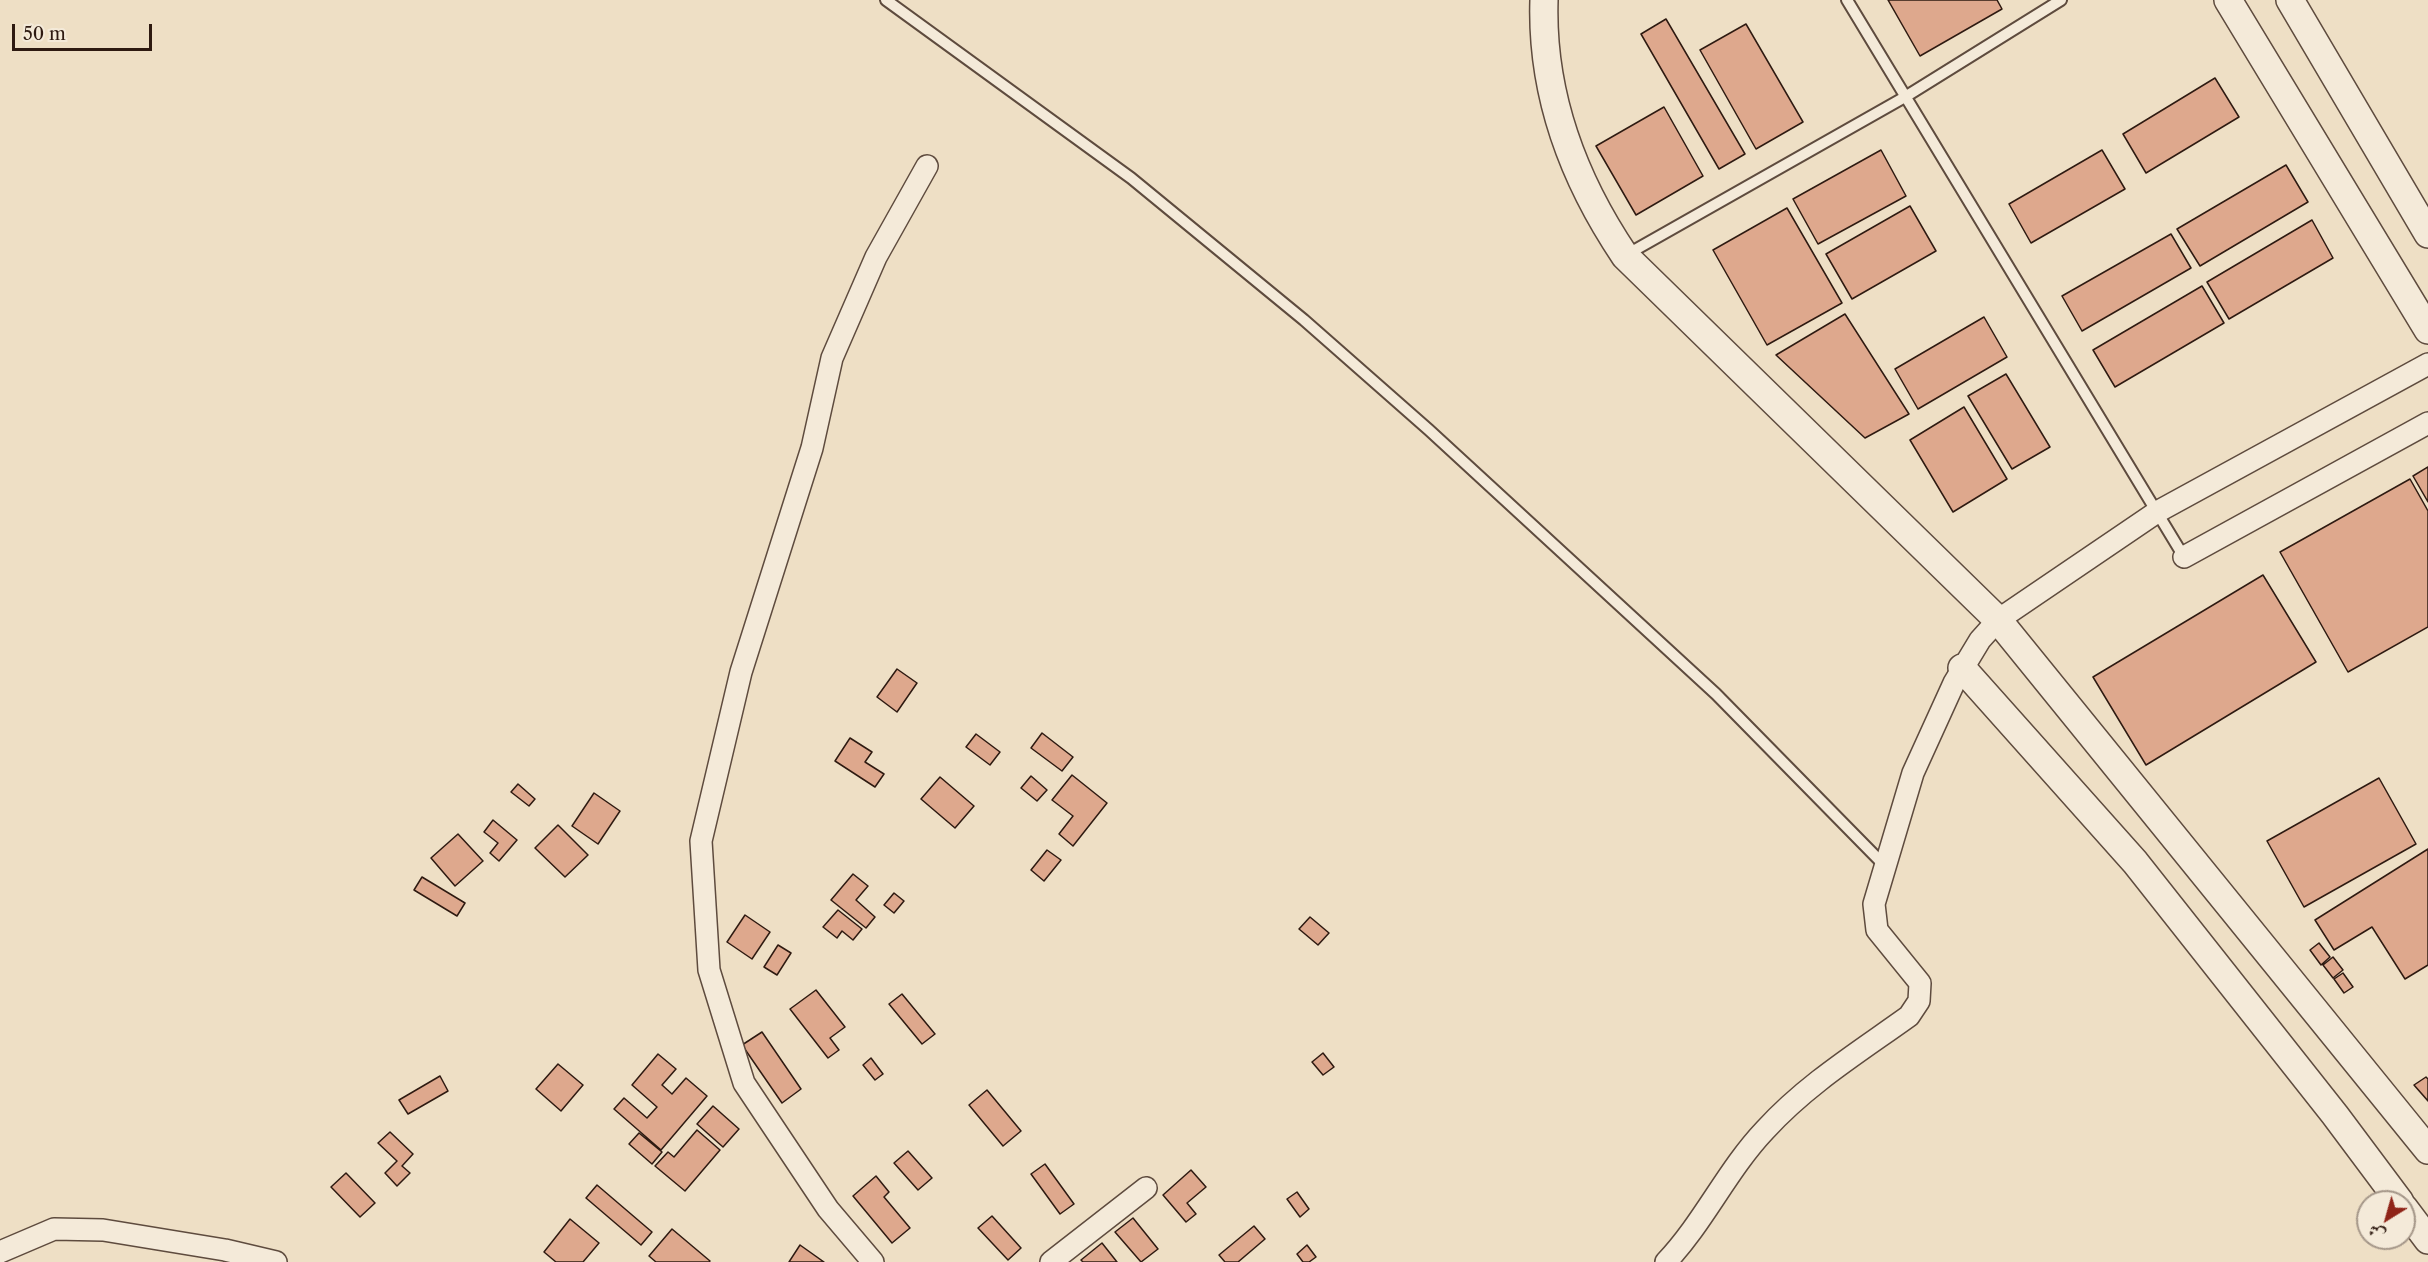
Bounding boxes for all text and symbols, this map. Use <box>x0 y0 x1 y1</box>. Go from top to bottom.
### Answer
scale bar <box>15 12 154 50</box>
text: 50 m <box>23 23 66 45</box>
north arrow <box>2356 1190 2416 1250</box>
text: ش <box>2364 1220 2389 1246</box>

